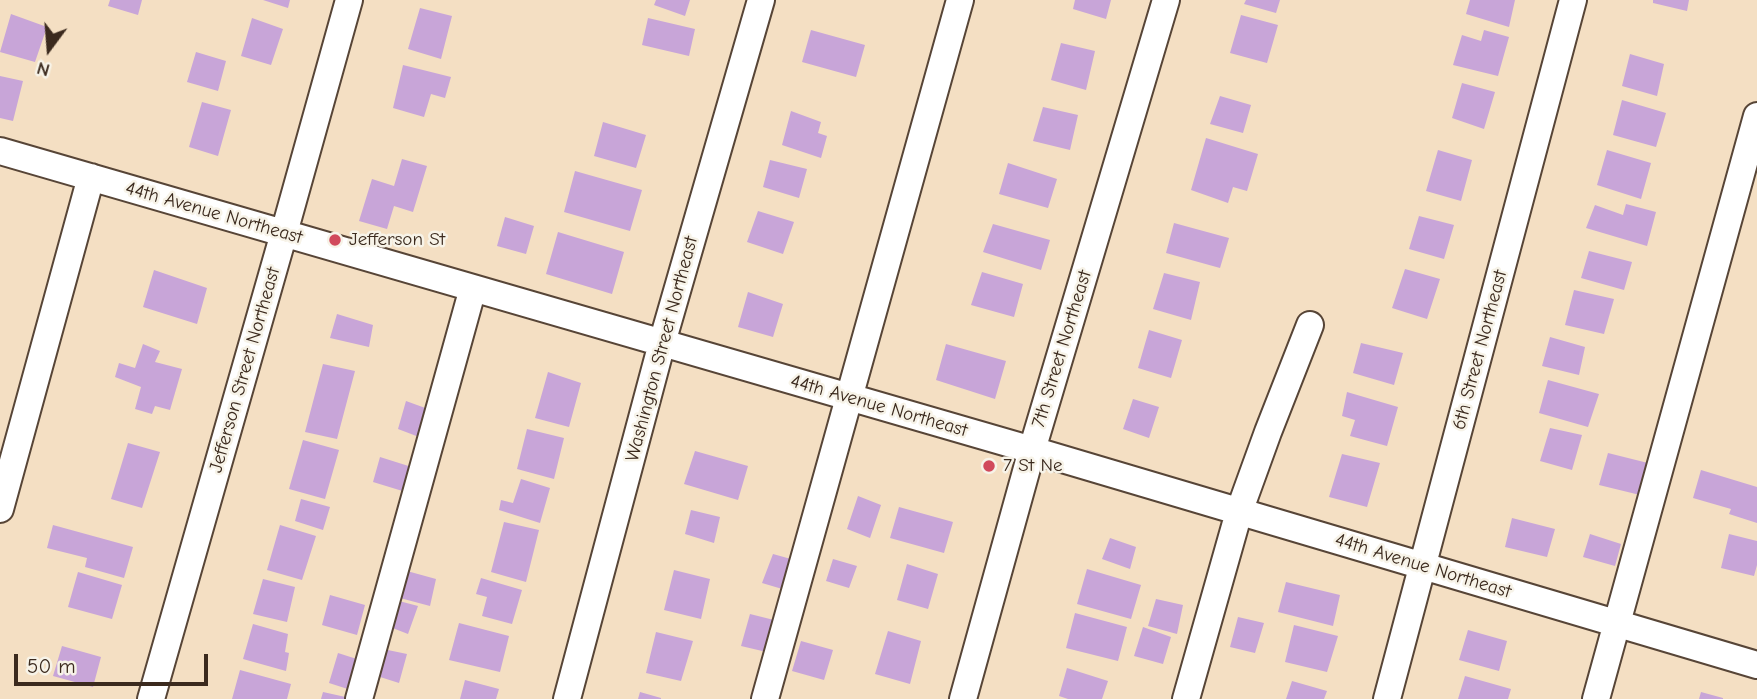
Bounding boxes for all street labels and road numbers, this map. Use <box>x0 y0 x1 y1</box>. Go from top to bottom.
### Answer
street label: 44th Avenue Northeast <box>123 177 305 249</box>
street label: Washington Street Northeast <box>621 234 703 464</box>
street label: Jefferson Street Northeast <box>205 265 285 475</box>
street label: 7th Street Northeast <box>1027 268 1097 430</box>
street label: 6th Street Northeast <box>1448 268 1512 432</box>
street label: 44th Avenue Northeast <box>788 370 970 442</box>
street label: 44th Avenue Northeast <box>1332 528 1514 604</box>

